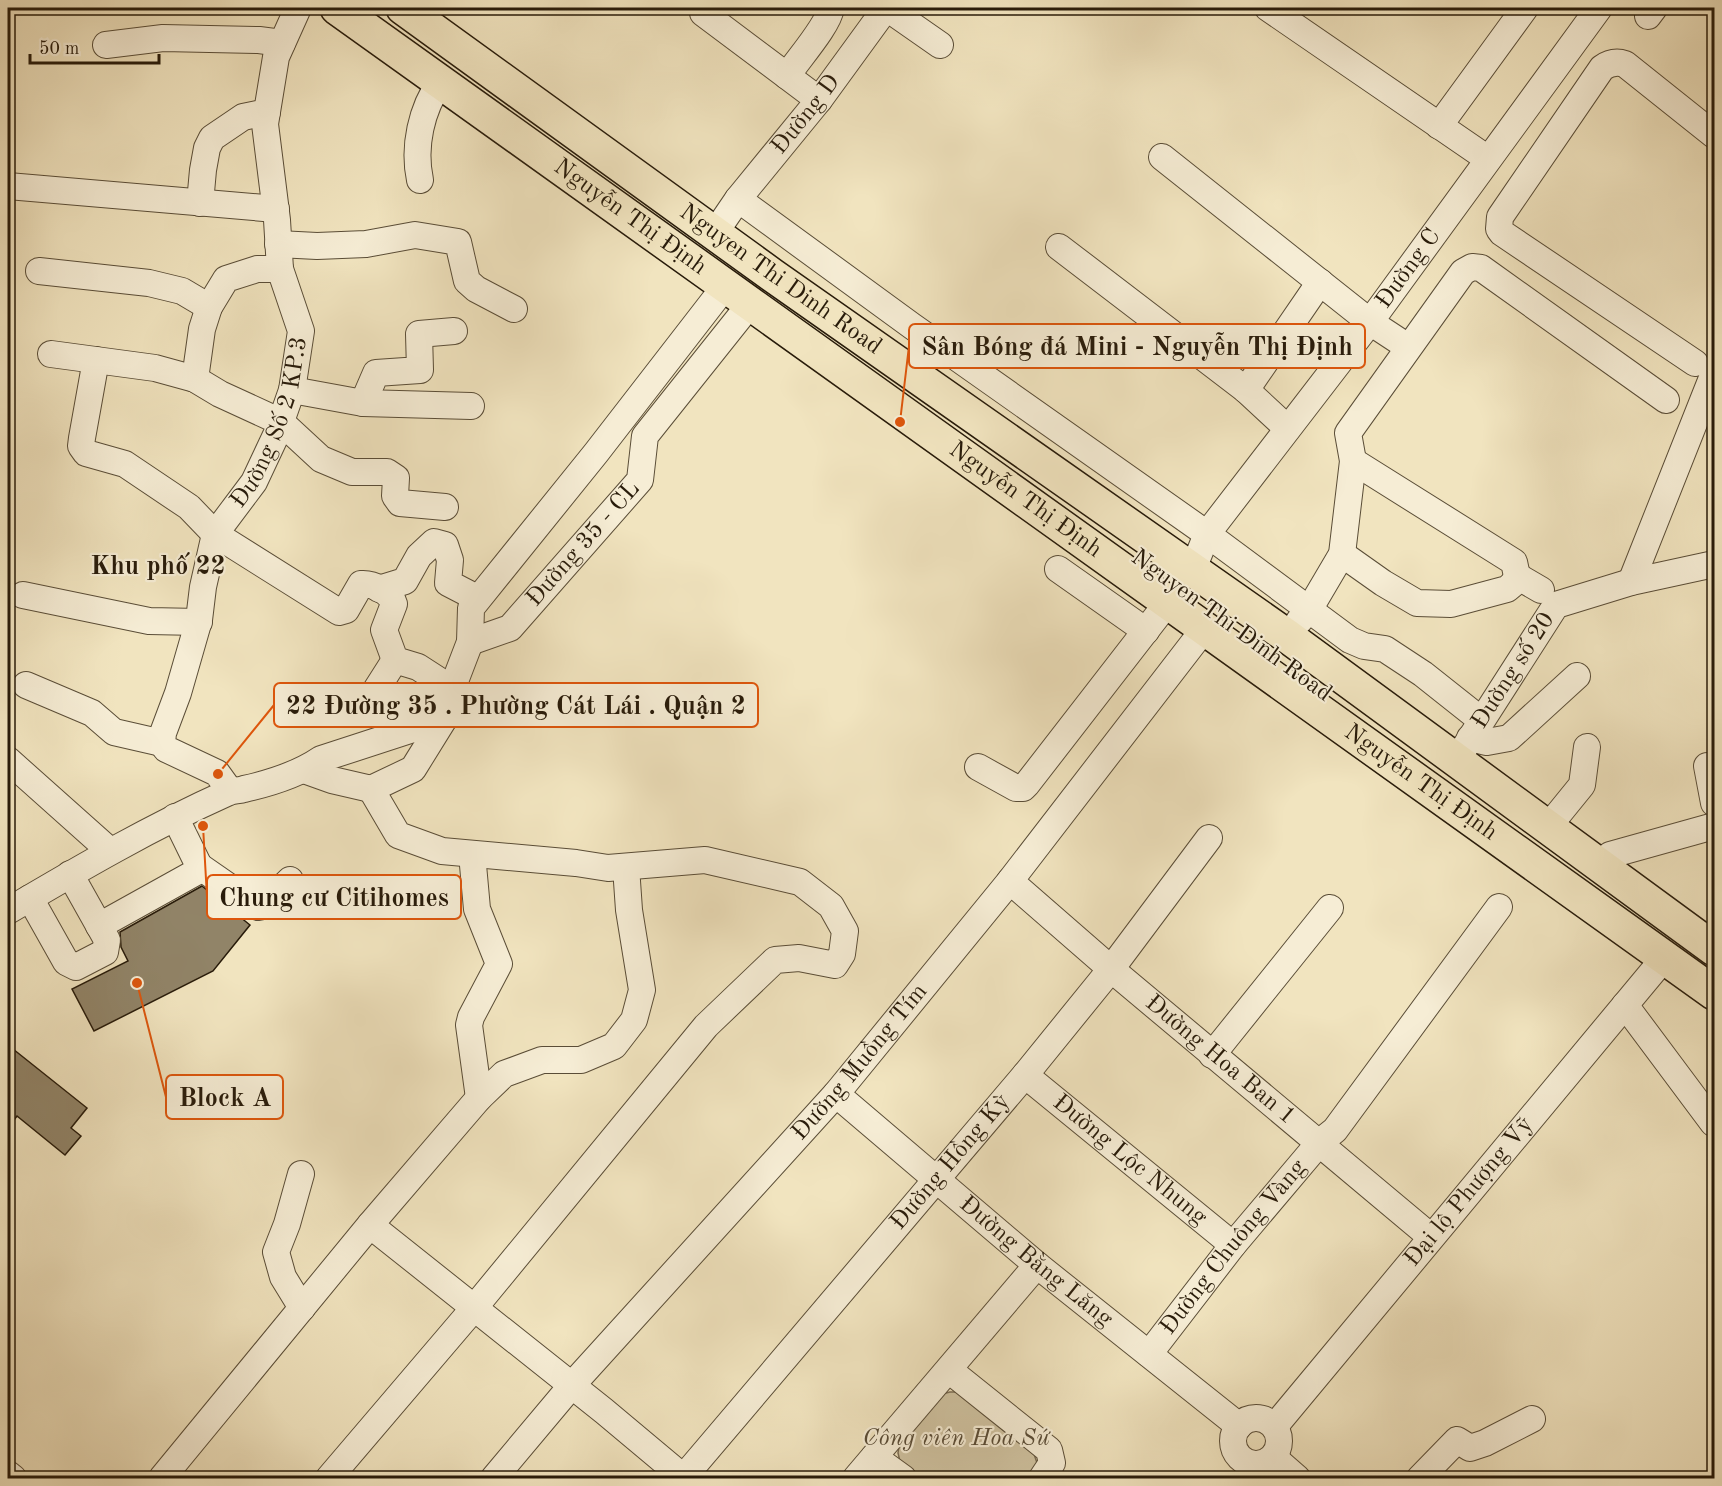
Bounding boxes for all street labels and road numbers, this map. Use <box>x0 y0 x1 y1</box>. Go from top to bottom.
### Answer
street label: Đường D <box>767 71 845 159</box>
street label: Nguyễn Thị Định <box>549 155 711 280</box>
street label: Nguyen Thi Dinh Road <box>675 200 886 360</box>
street label: Đường C <box>1372 225 1445 313</box>
street label: Đường Số 2 KP.3 <box>227 335 312 513</box>
street label: Nguyễn Thị Định <box>944 438 1106 563</box>
street label: Đường 35 - CL <box>522 477 645 611</box>
street label: Nguyen Thi Dinh Road <box>1126 545 1336 707</box>
street label: Đường số 20 <box>1468 609 1560 733</box>
street label: Nguyễn Thị Định <box>1339 720 1501 846</box>
street label: Đường Muồng Tím <box>788 980 932 1145</box>
street label: Đường Hoa Ban 1 <box>1140 991 1299 1130</box>
street label: Đường Hồng Kỳ <box>887 1089 1015 1235</box>
street label: Đường Lộc Nhung <box>1048 1091 1211 1230</box>
street label: Đại lộ Phượng Vỹ <box>1400 1113 1538 1272</box>
street label: Đường Chuông Vàng <box>1156 1155 1311 1340</box>
street label: Đường Bằng Lăng <box>954 1192 1117 1332</box>

